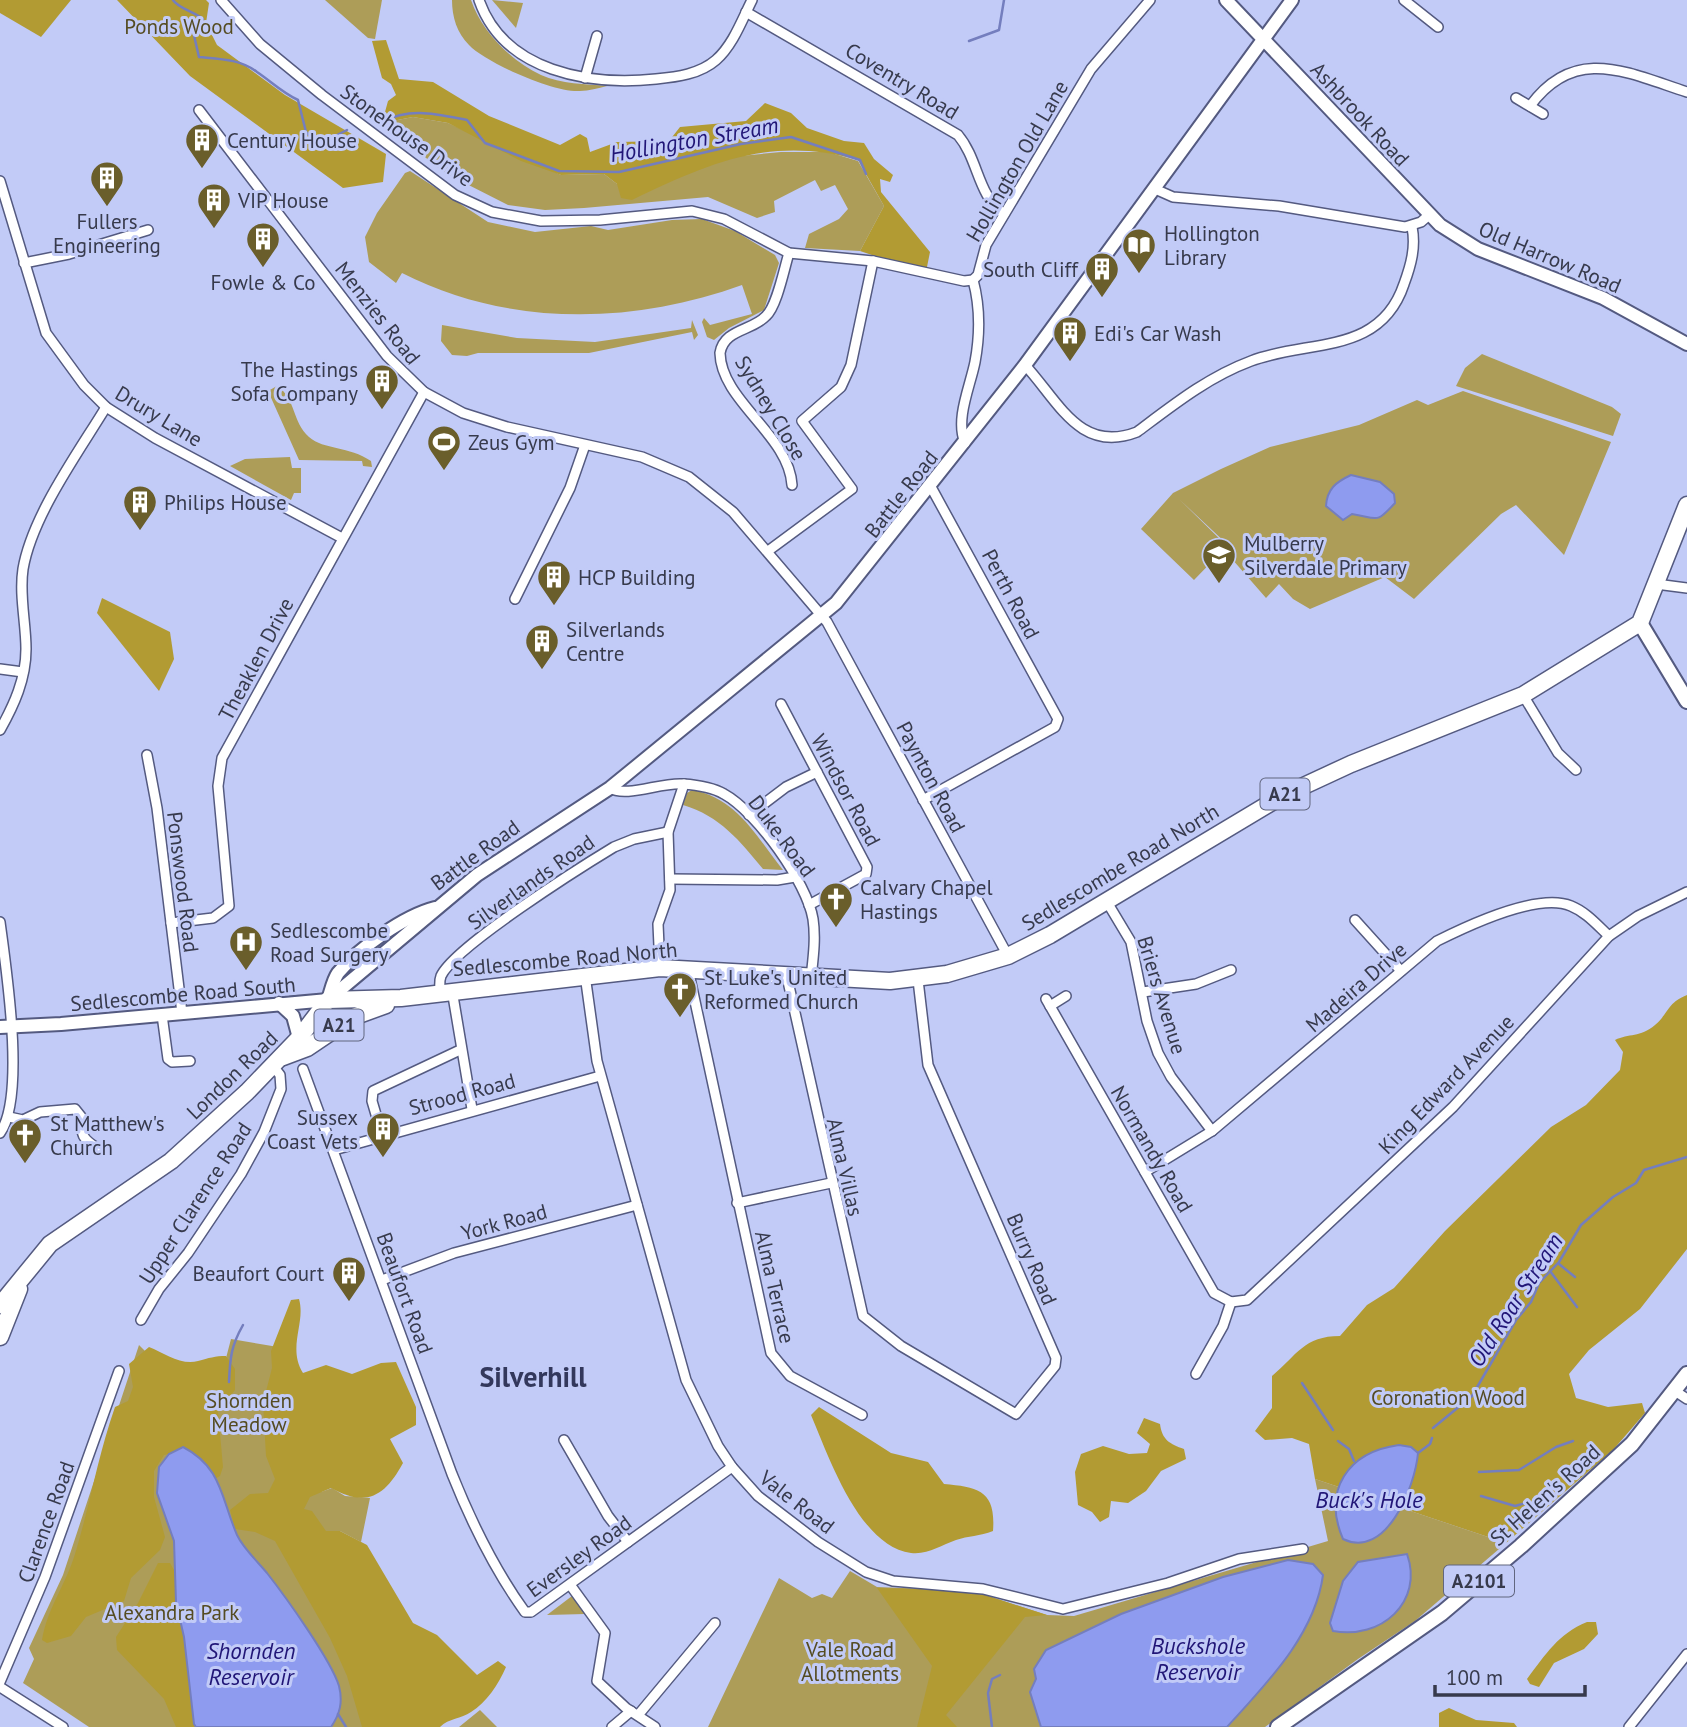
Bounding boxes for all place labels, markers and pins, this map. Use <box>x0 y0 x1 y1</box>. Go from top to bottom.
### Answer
building icon: Century House <box>183 121 221 170</box>
place label: Century House <box>227 127 357 154</box>
building icon: Fullers Engineering <box>88 159 126 208</box>
building icon: VIP House <box>195 181 233 230</box>
place label: VIP House <box>237 187 329 214</box>
place label: Fullers Engineering <box>53 208 161 259</box>
building icon: Fowle & Co <box>244 220 282 269</box>
place label: Hollington Library <box>1164 220 1260 271</box>
library icon: Hollington Library <box>1120 226 1158 275</box>
building icon: South Cliff <box>1083 250 1121 299</box>
place label: South Cliff <box>983 256 1079 283</box>
place label: Fowle & Co <box>211 269 315 296</box>
building icon: Edi's Car Wash <box>1051 314 1089 363</box>
place label: Edi's Car Wash <box>1094 320 1222 347</box>
place label: The Hastings Sofa Company <box>231 356 358 407</box>
building icon: The Hastings Sofa Company <box>363 362 401 411</box>
sports icon: Zeus Gym <box>425 423 463 472</box>
place label: Zeus Gym <box>468 429 555 456</box>
building icon: Philips House <box>121 483 159 532</box>
place label: Philips House <box>164 489 287 516</box>
place label: Mulberry Silverdale Primary <box>1244 530 1407 581</box>
school or university icon: Mulberry Silverdale Primary <box>1200 536 1238 585</box>
building icon: HCP Building <box>535 558 573 607</box>
place label: HCP Building <box>578 564 696 591</box>
place label: Silverlands Centre <box>566 616 665 667</box>
building icon: Silverlands Centre <box>523 622 561 671</box>
place label: Calvary Chapel Hastings <box>860 874 993 925</box>
church icon: Calvary Chapel Hastings <box>817 880 855 929</box>
place label: Sedlescombe Road Surgery <box>270 917 389 968</box>
hospital icon: Sedlescombe Road Surgery <box>227 923 265 972</box>
place label: St Luke's United Reformed Church <box>704 964 859 1015</box>
church icon: St Luke's United Reformed Church <box>661 970 699 1019</box>
place label: Sussex Coast Vets <box>267 1104 358 1155</box>
place label: St Matthew's Church <box>50 1110 165 1161</box>
building icon: Sussex Coast Vets <box>364 1110 402 1159</box>
church icon: St Matthew's Church <box>6 1116 44 1165</box>
building icon: Beaufort Court <box>330 1254 368 1303</box>
place label: Beaufort Court <box>192 1260 324 1287</box>

